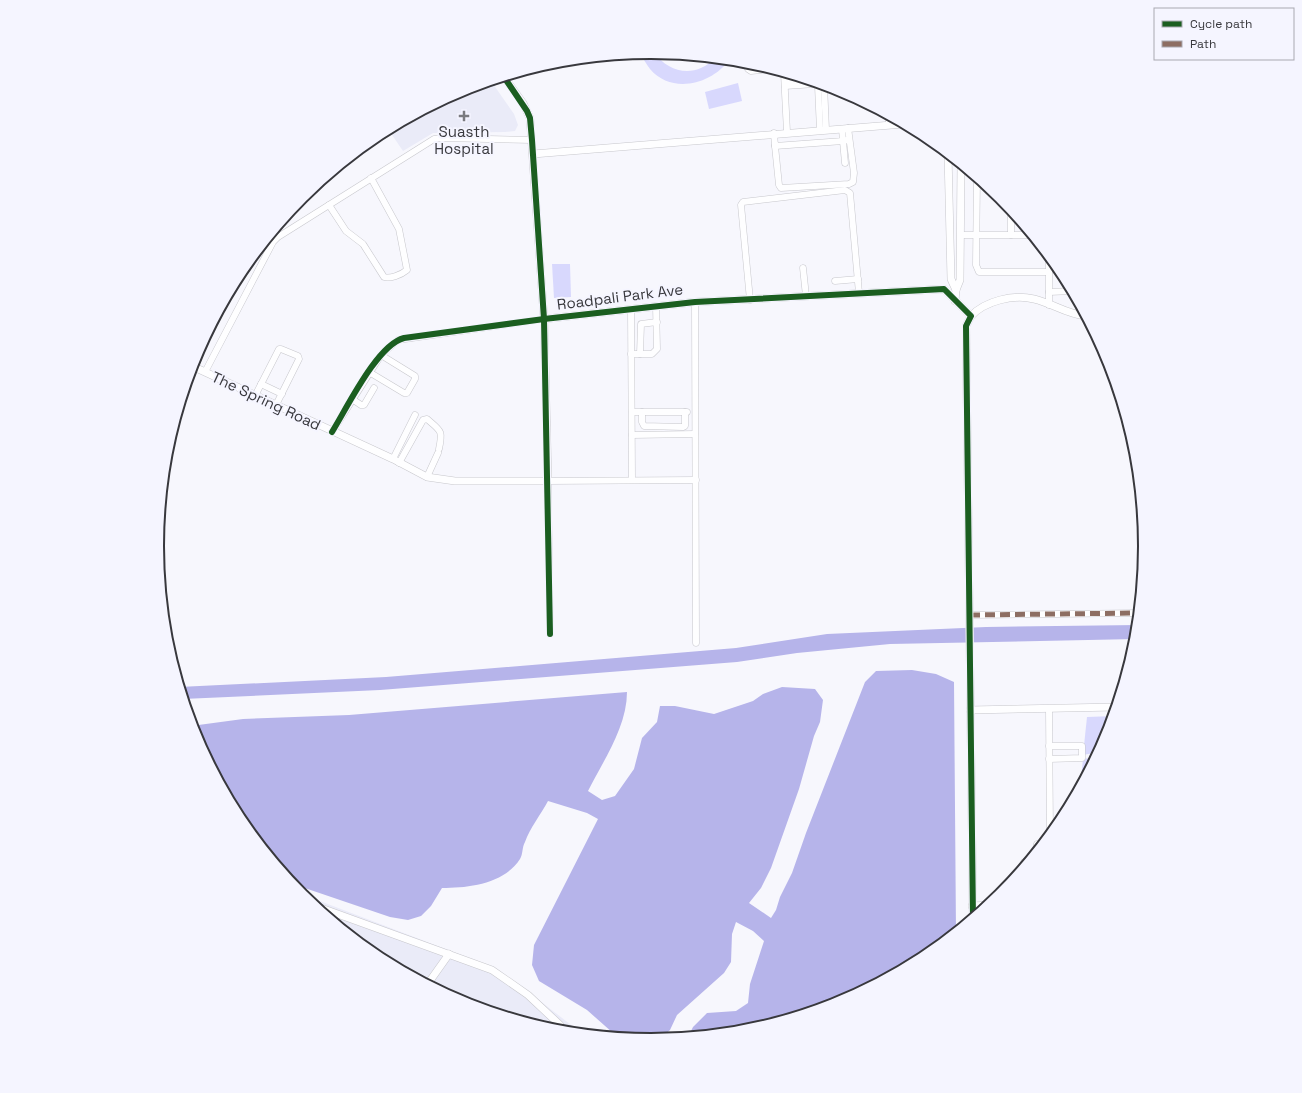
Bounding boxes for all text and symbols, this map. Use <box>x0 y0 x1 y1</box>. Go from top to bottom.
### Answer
legend <box>1154 8 1294 60</box>
text: Cycle path <box>1190 16 1252 32</box>
text: Path <box>1190 36 1216 52</box>
marker: Suasth Hospital <box>458 110 470 122</box>
place label: Suasth Hospital <box>434 122 494 158</box>
street label: Roadpali Park Ave <box>556 279 684 314</box>
street label: The Spring Road <box>209 367 324 434</box>

